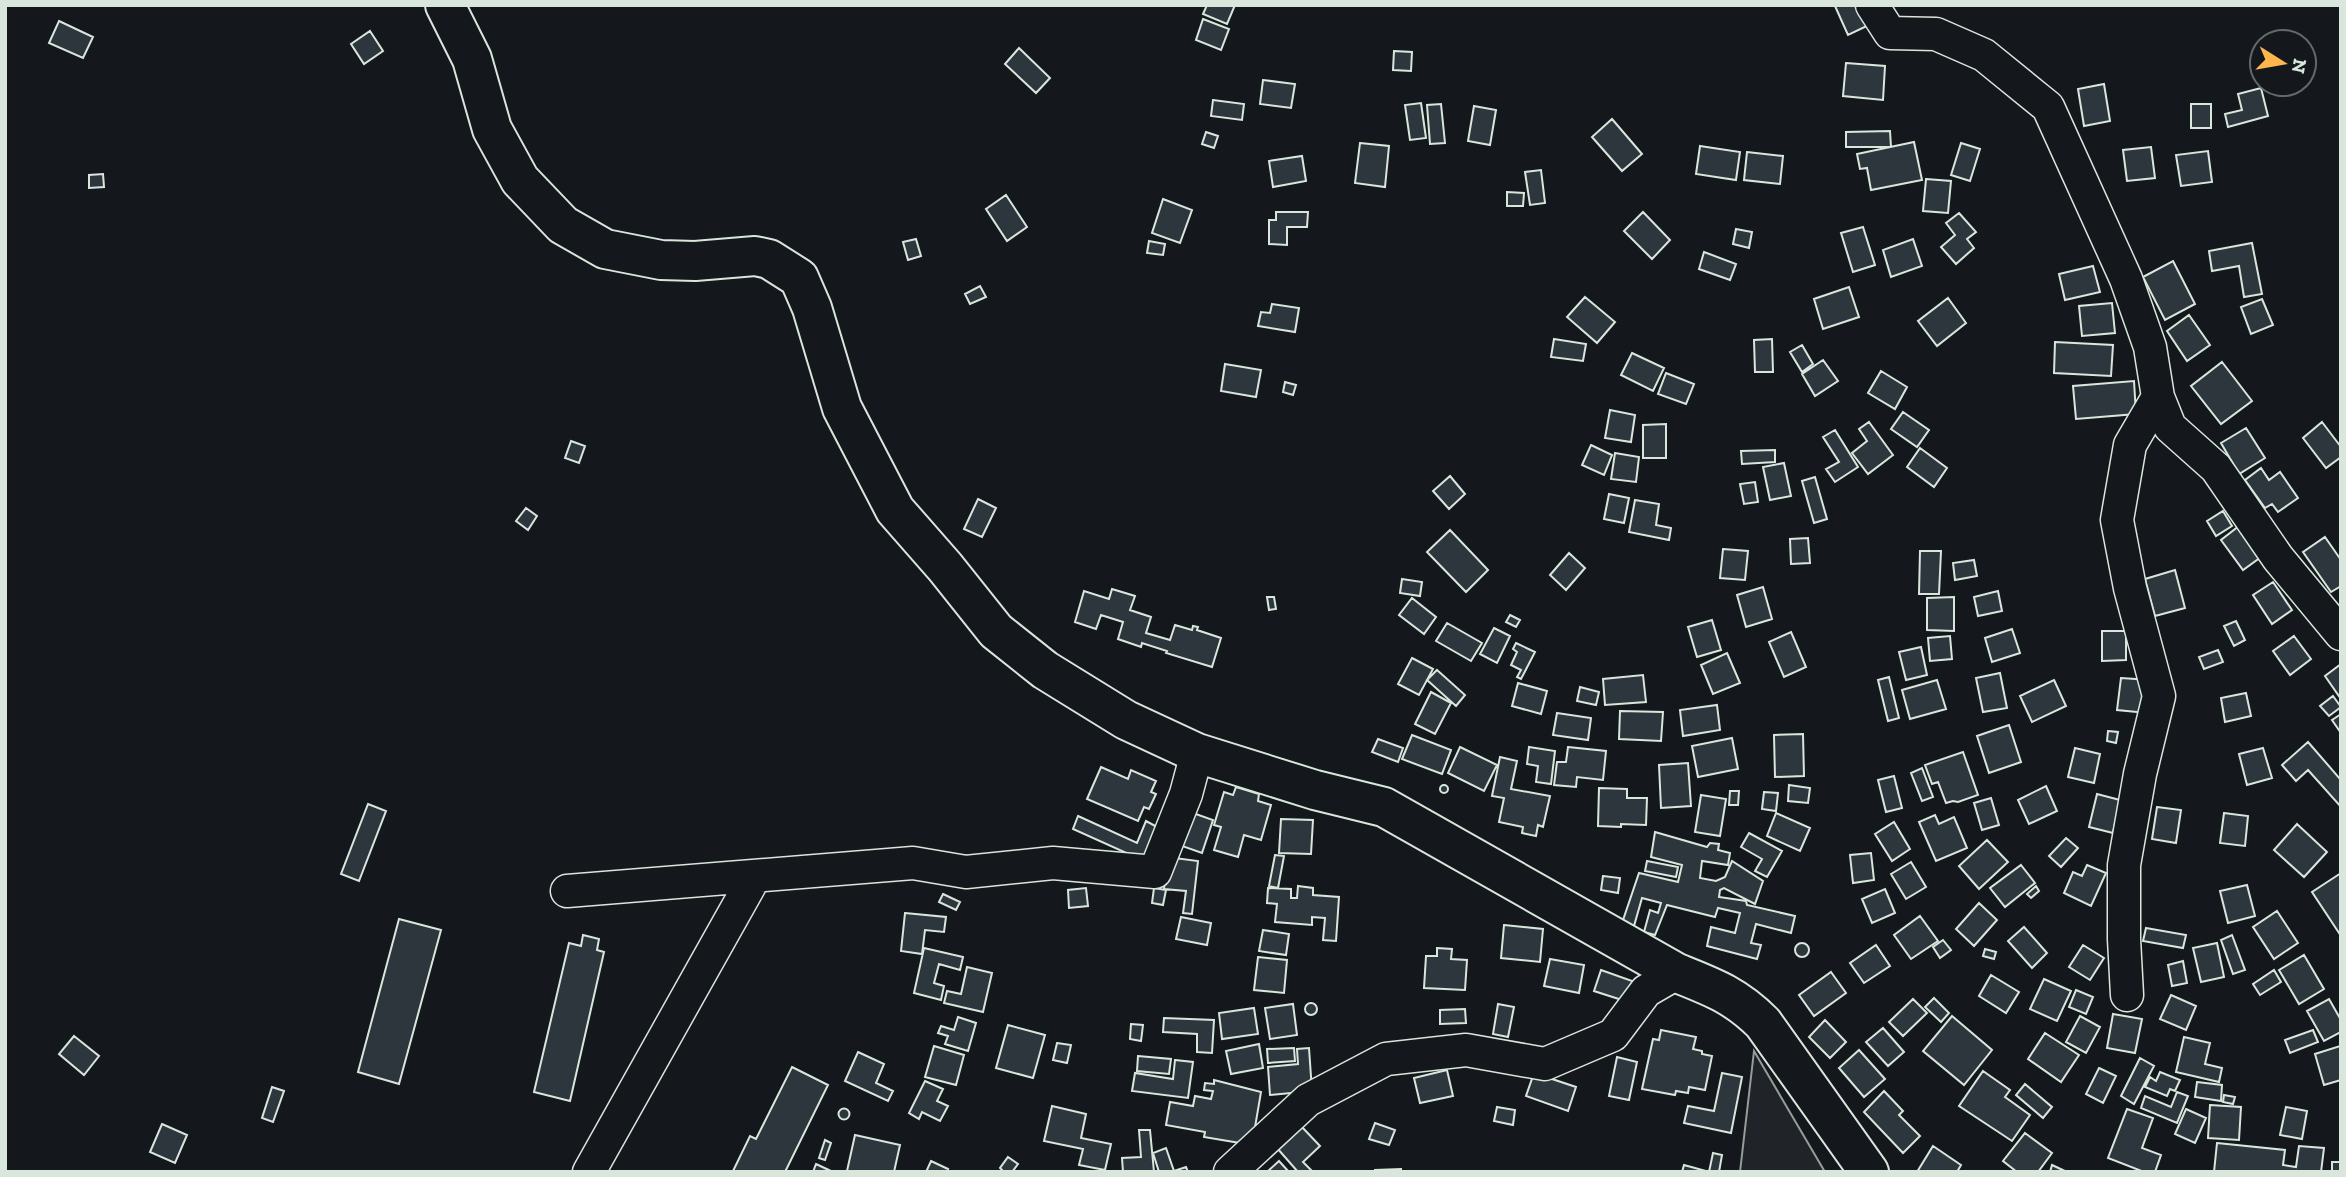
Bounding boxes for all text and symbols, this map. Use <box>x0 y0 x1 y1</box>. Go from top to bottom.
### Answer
north arrow <box>2248 28 2318 98</box>
text: N <box>2287 57 2312 75</box>

